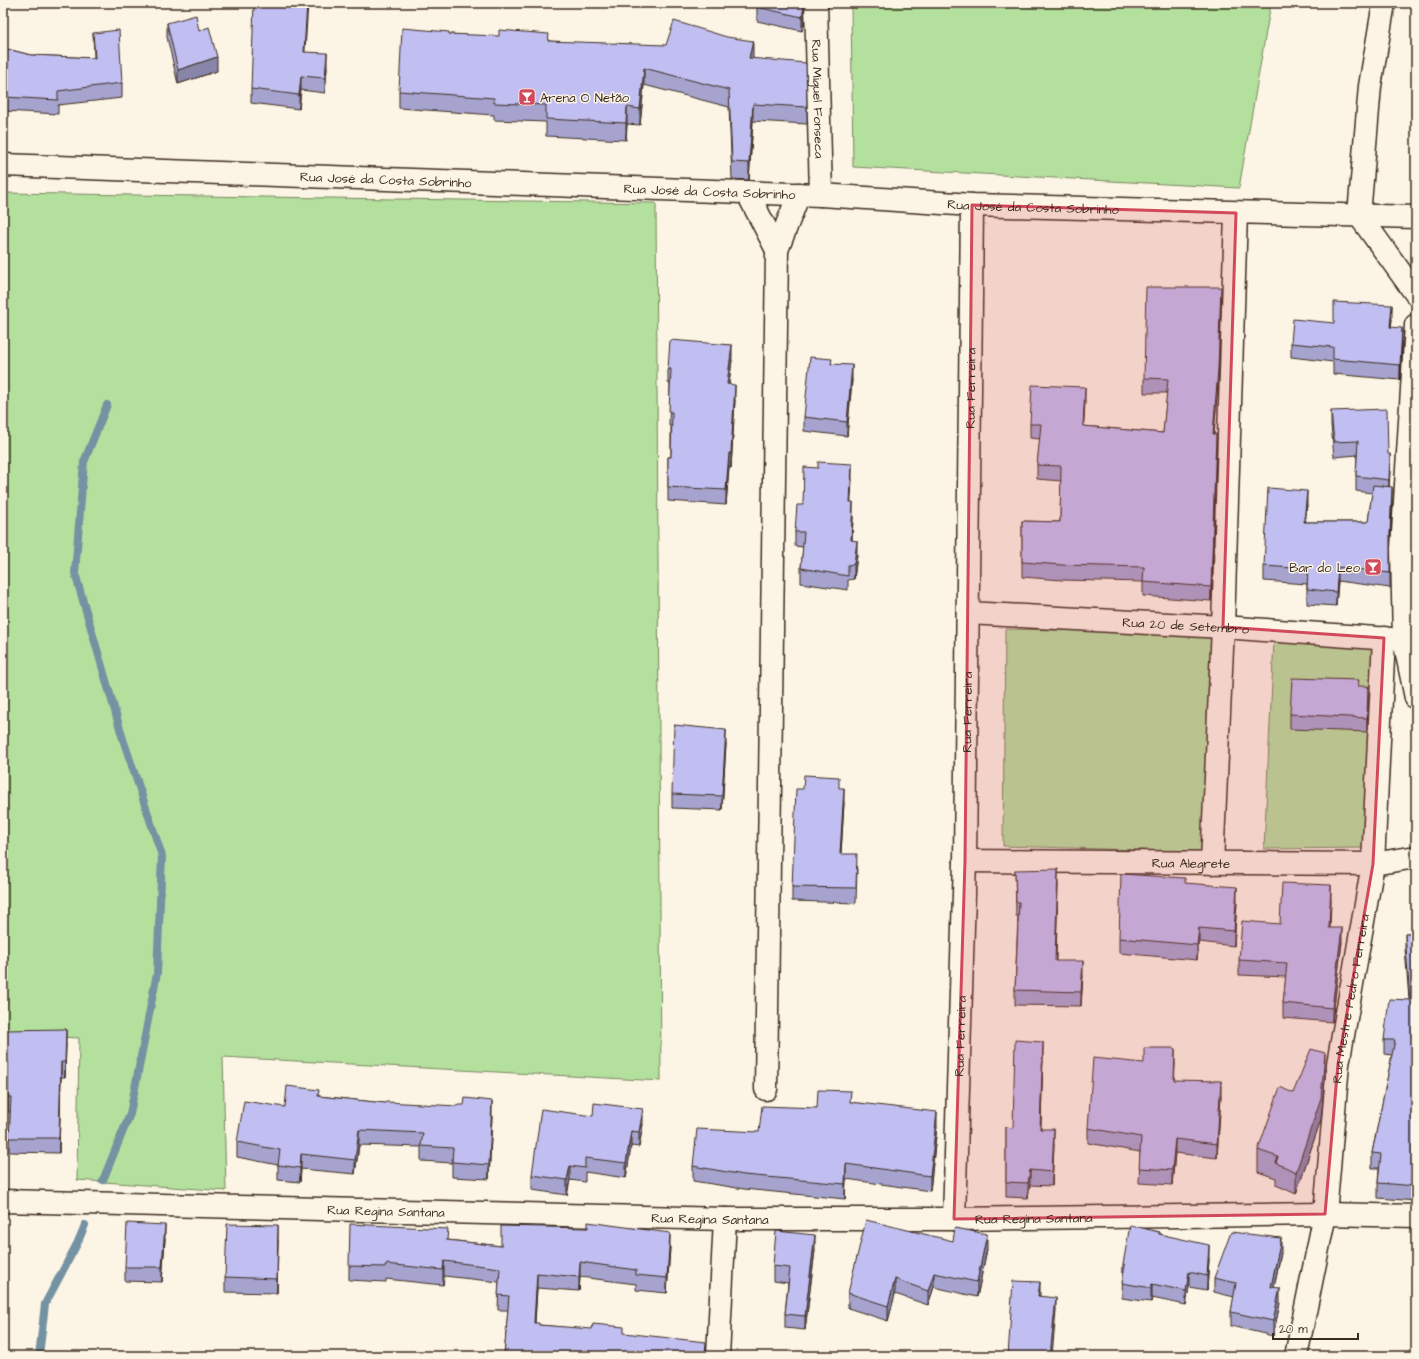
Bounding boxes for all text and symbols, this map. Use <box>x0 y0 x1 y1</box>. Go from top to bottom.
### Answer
street label: Rua Miguel Fonseca <box>807 39 828 159</box>
bar icon: Arena O Netão <box>517 87 537 107</box>
place label: Arena O Netão <box>540 89 630 107</box>
street label: Rua José da Costa Sobrinho <box>300 168 473 192</box>
street label: Rua José da Costa Sobrinho <box>623 180 796 204</box>
street label: Rua José da Costa Sobrinho <box>947 195 1120 219</box>
street label: Rua Ferreira <box>962 347 980 429</box>
bar icon: Bar do Leo <box>1363 557 1383 577</box>
place label: Bar do Leo <box>1289 559 1361 577</box>
street label: Rua 20 de Setembro <box>1122 613 1250 639</box>
street label: Rua Ferreira <box>958 671 977 753</box>
street label: Rua Alegrete <box>1152 854 1230 874</box>
street label: Rua Mestre Pedro Ferreira <box>1328 912 1374 1084</box>
street label: Rua Ferreira <box>950 995 971 1077</box>
street label: Rua Regina Santana <box>327 1201 445 1222</box>
street label: Rua Regina Santana <box>651 1209 769 1229</box>
street label: Rua Regina Santana <box>975 1209 1093 1229</box>
scale bar <box>1273 1315 1358 1341</box>
text: 20 m <box>1279 1321 1308 1338</box>

